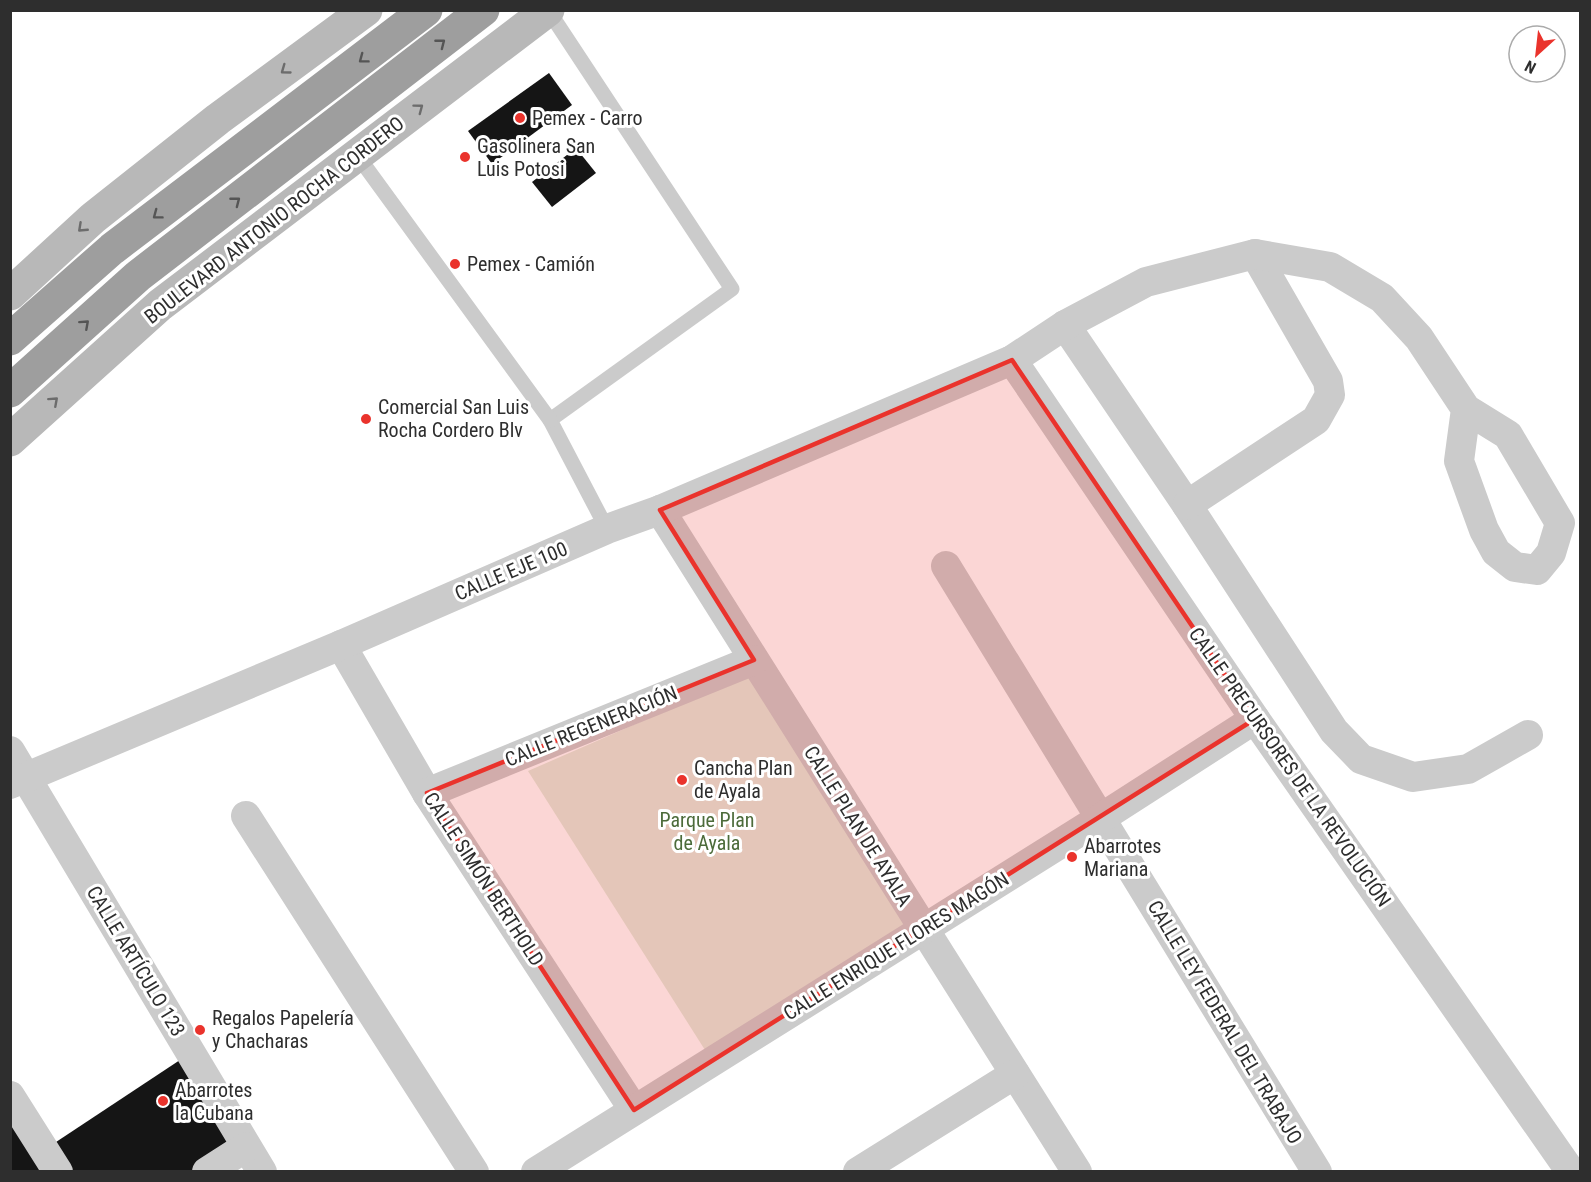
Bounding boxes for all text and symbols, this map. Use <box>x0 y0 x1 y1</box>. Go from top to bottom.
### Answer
north arrow <box>1507 24 1567 84</box>
one-way arrow <box>434 40 445 51</box>
one-way arrow <box>358 51 369 62</box>
text: N <box>1522 56 1539 78</box>
one-way arrow <box>281 63 292 74</box>
one-way arrow <box>412 105 423 116</box>
place label: Pemex - Carro <box>532 106 643 130</box>
street label: BOULEVARD ANTONIO ROCHA CORDERO <box>139 111 409 329</box>
marker: Pemex - Carro <box>513 111 527 125</box>
place label: Gasolinera San Luis Potosi <box>477 134 595 181</box>
marker: Gasolinera San Luis Potosi <box>458 150 472 164</box>
one-way arrow <box>229 197 240 208</box>
one-way arrow <box>153 207 164 218</box>
one-way arrow <box>78 221 89 232</box>
place label: Pemex - Camión <box>467 252 595 276</box>
marker: Pemex - Camión <box>448 257 462 271</box>
one-way arrow <box>78 320 89 331</box>
place label: Comercial San Luis Rocha Cordero Blv <box>378 395 529 442</box>
one-way arrow <box>47 397 58 408</box>
marker: Comercial San Luis Rocha Cordero Blv <box>359 412 373 426</box>
street label: CALLE EJE 100 <box>451 536 571 606</box>
street label: CALLE PRECURSORES DE LA REVOLUCIÓN <box>1184 623 1396 911</box>
street label: CALLE REGENERACIÓN <box>501 680 681 772</box>
street label: CALLE PLAN DE AYALA <box>799 741 917 911</box>
place label: Cancha Plan de Ayala <box>694 756 793 803</box>
marker: Cancha Plan de Ayala <box>675 773 689 787</box>
street label: CALLE SIMÓN BERTHOLD <box>419 788 549 970</box>
park label: Parque Plan de Ayala <box>659 808 755 855</box>
place label: Abarrotes Mariana <box>1084 834 1161 881</box>
marker: Abarrotes Mariana <box>1065 850 1079 864</box>
street label: CALLE ENRIQUE FLORES MAGÓN <box>779 867 1013 1025</box>
street label: CALLE ARTÍCULO 123 <box>82 882 190 1040</box>
street label: CALLE LEY FEDERAL DEL TRABAJO <box>1143 896 1307 1148</box>
place label: Regalos Papelería y Chacharas <box>212 1006 354 1053</box>
marker: Regalos Papelería y Chacharas <box>193 1023 207 1037</box>
place label: Abarrotes la Cubana <box>175 1078 253 1125</box>
marker: Abarrotes la Cubana <box>156 1094 170 1108</box>

